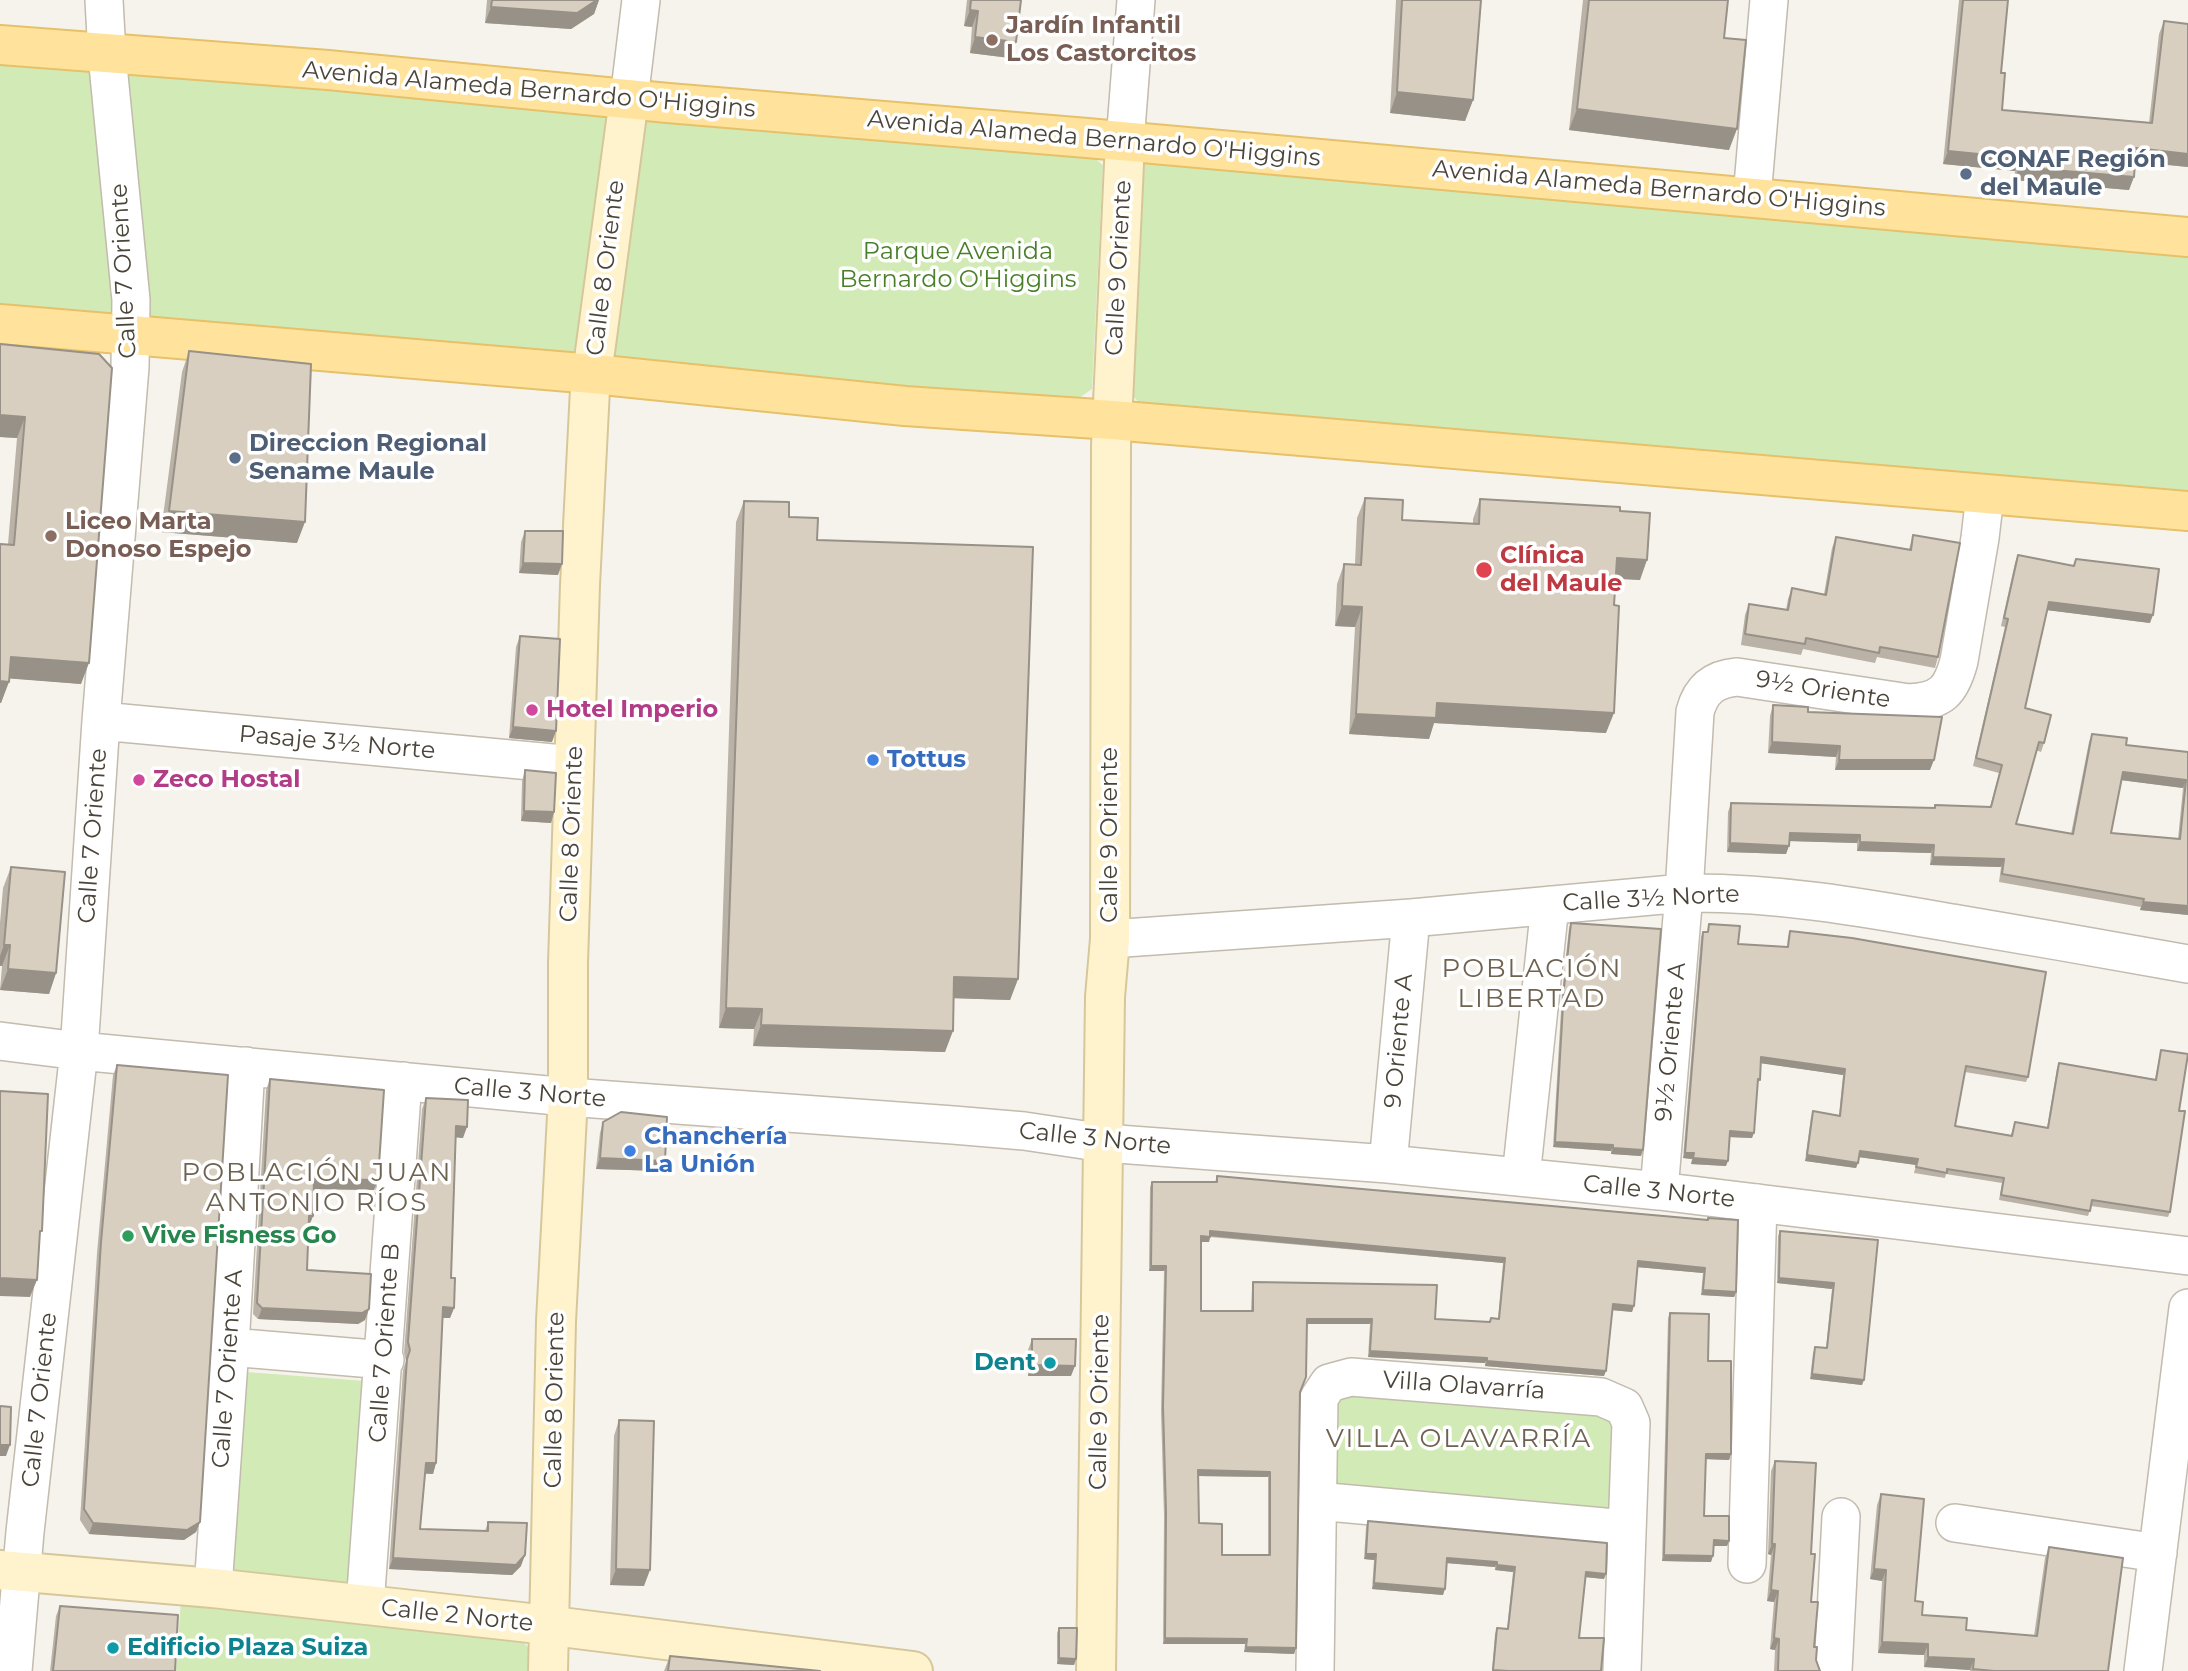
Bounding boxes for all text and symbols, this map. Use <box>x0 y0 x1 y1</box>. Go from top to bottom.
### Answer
place label: Jardín Infantil Los Castorcitos <box>1006 12 1196 68</box>
marker: Jardín Infantil Los Castorcitos <box>984 32 1000 48</box>
street label: Avenida Alameda Bernardo O'Higgins <box>301 56 757 124</box>
street label: Avenida Alameda Bernardo O'Higgins <box>866 105 1322 173</box>
place label: CONAF Región del Maule <box>1980 146 2166 202</box>
street label: Avenida Alameda Bernardo O'Higgins <box>1431 155 1887 223</box>
marker: CONAF Región del Maule <box>1958 166 1974 182</box>
street label: Calle 8 Oriente <box>581 178 631 358</box>
street label: Calle 9 Oriente <box>1100 179 1138 357</box>
street label: Calle 7 Oriente <box>105 183 143 359</box>
park label: Parque Avenida Bernardo O'Higgins <box>839 238 1077 294</box>
place label: Direccion Regional Sename Maule <box>249 430 487 486</box>
marker: Direccion Regional Sename Maule <box>227 450 243 466</box>
place label: Liceo Marta Donoso Espejo <box>65 508 252 564</box>
marker: Liceo Marta Donoso Espejo <box>43 528 59 544</box>
place label: Clínica del Maule <box>1500 542 1622 598</box>
marker: Clínica del Maule <box>1474 560 1494 580</box>
street label: 9½ Oriente <box>1754 665 1892 715</box>
place label: Hotel Imperio <box>546 696 718 724</box>
marker: Hotel Imperio <box>524 702 540 718</box>
street label: Pasaje 3½ Norte <box>238 720 436 766</box>
street label: Calle 8 Oriente <box>555 745 589 923</box>
place label: Tottus <box>887 746 966 774</box>
street label: Calle 7 Oriente <box>73 747 113 925</box>
street label: Calle 9 Oriente <box>1096 747 1124 923</box>
marker: Tottus <box>865 752 881 768</box>
place label: Zeco Hostal <box>153 766 301 794</box>
marker: Zeco Hostal <box>131 772 147 788</box>
street label: Calle 3½ Norte <box>1562 880 1740 918</box>
district label: POBLACIÓN LIBERTAD <box>1443 953 1621 1014</box>
street label: 9½ Oriente A <box>1650 961 1692 1123</box>
street label: 9 Oriente A <box>1379 973 1419 1109</box>
street label: Calle 3 Norte <box>453 1072 607 1114</box>
street label: Calle 3 Norte <box>1017 1117 1173 1161</box>
place label: Chanchería La Unión <box>644 1123 788 1179</box>
marker: Chanchería La Unión <box>622 1143 638 1159</box>
district label: POBLACIÓN JUAN ANTONIO RÍOS <box>183 1157 451 1218</box>
street label: Calle 3 Norte <box>1581 1170 1737 1214</box>
place label: Vive Fisness Go <box>142 1222 337 1250</box>
marker: Vive Fisness Go <box>120 1228 136 1244</box>
street label: Calle 7 Oriente B <box>364 1242 406 1444</box>
street label: Calle 7 Oriente A <box>207 1269 249 1469</box>
street label: Calle 7 Oriente <box>16 1311 64 1489</box>
street label: Calle 8 Oriente <box>539 1311 571 1489</box>
street label: Calle 9 Oriente <box>1084 1314 1116 1490</box>
place label: Dent <box>974 1349 1036 1377</box>
marker: Dent <box>1042 1355 1058 1371</box>
street label: Villa Olavarría <box>1382 1366 1546 1406</box>
district label: VILLA OLAVARRÍA <box>1328 1423 1590 1455</box>
street label: Calle 2 Norte <box>379 1594 535 1638</box>
place label: Edificio Plaza Suiza <box>127 1634 368 1662</box>
marker: Edificio Plaza Suiza <box>105 1640 121 1656</box>

